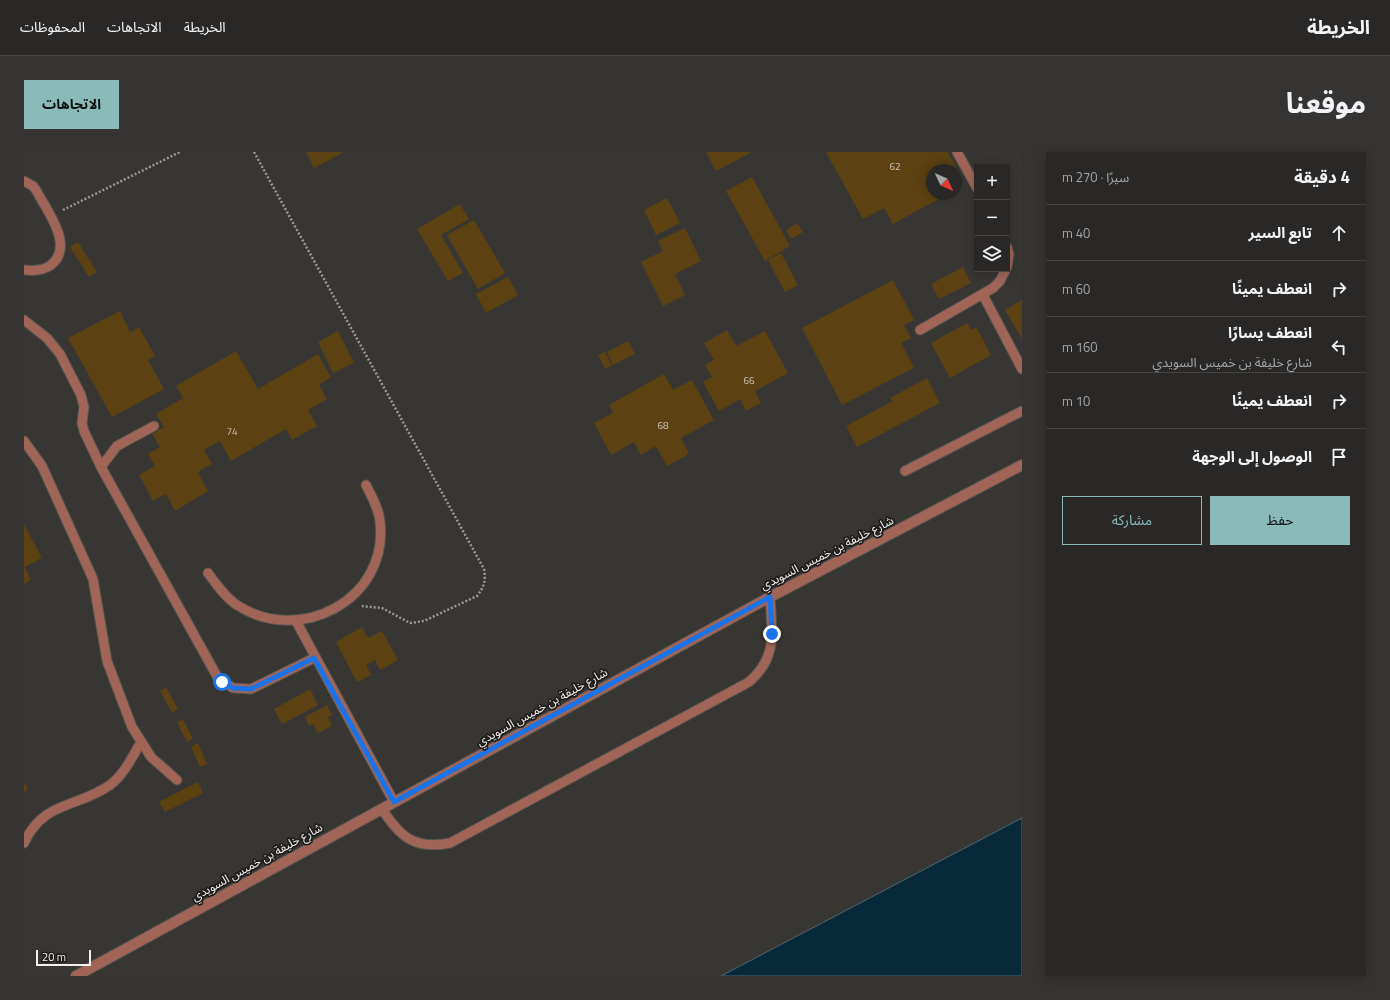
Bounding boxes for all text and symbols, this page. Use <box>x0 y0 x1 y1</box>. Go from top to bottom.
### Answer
text: الخريطة <box>1307 12 1370 41</box>
text: المحفوظات <box>20 16 85 37</box>
text: الاتجاهات <box>107 16 162 37</box>
text: الخريطة <box>184 16 226 37</box>
button: الاتجاهات <box>24 80 119 129</box>
text: موقعنا <box>1286 81 1366 124</box>
house number: 62 <box>889 159 901 174</box>
north arrow <box>926 164 962 200</box>
map controls <box>974 164 1010 272</box>
button: + <box>974 164 1010 200</box>
text: 4 دقيقة <box>1294 164 1350 190</box>
text: سيرًا · 270 m <box>1062 167 1129 187</box>
button: − <box>974 200 1010 236</box>
text: تابع السير <box>1249 221 1312 244</box>
icon: ahead <box>1328 222 1350 244</box>
text: 40 m <box>1062 223 1090 243</box>
button: layers <box>974 236 1010 272</box>
text: انعطف يمينًا <box>1232 277 1312 300</box>
icon: right <box>1328 278 1350 300</box>
text: 60 m <box>1062 279 1090 299</box>
text: انعطف يسارًا <box>1228 321 1312 344</box>
icon: left <box>1328 336 1350 358</box>
text: 160 m <box>1062 337 1098 357</box>
text: شارع خليفة بن خميس السويدي <box>1152 352 1312 372</box>
house number: 66 <box>743 373 755 388</box>
text: انعطف يمينًا <box>1232 389 1312 412</box>
icon: right <box>1328 390 1350 412</box>
text: 10 m <box>1062 391 1090 411</box>
house number: 68 <box>657 418 669 433</box>
house number: 74 <box>226 424 238 439</box>
text: الوصول إلى الوجهة <box>1192 445 1312 468</box>
icon: arrive <box>1328 446 1350 468</box>
button: مشاركة <box>1062 496 1202 545</box>
button: حفظ <box>1210 496 1350 545</box>
street label: شارع خليفة بن خميس السويدي <box>757 511 897 595</box>
route end <box>763 625 781 643</box>
street label: شارع خليفة بن خميس السويدي <box>473 662 611 751</box>
route start <box>213 673 231 691</box>
street label: شارع خليفة بن خميس السويدي <box>188 817 326 906</box>
scale bar <box>36 948 91 967</box>
text: 20 m <box>42 949 66 965</box>

